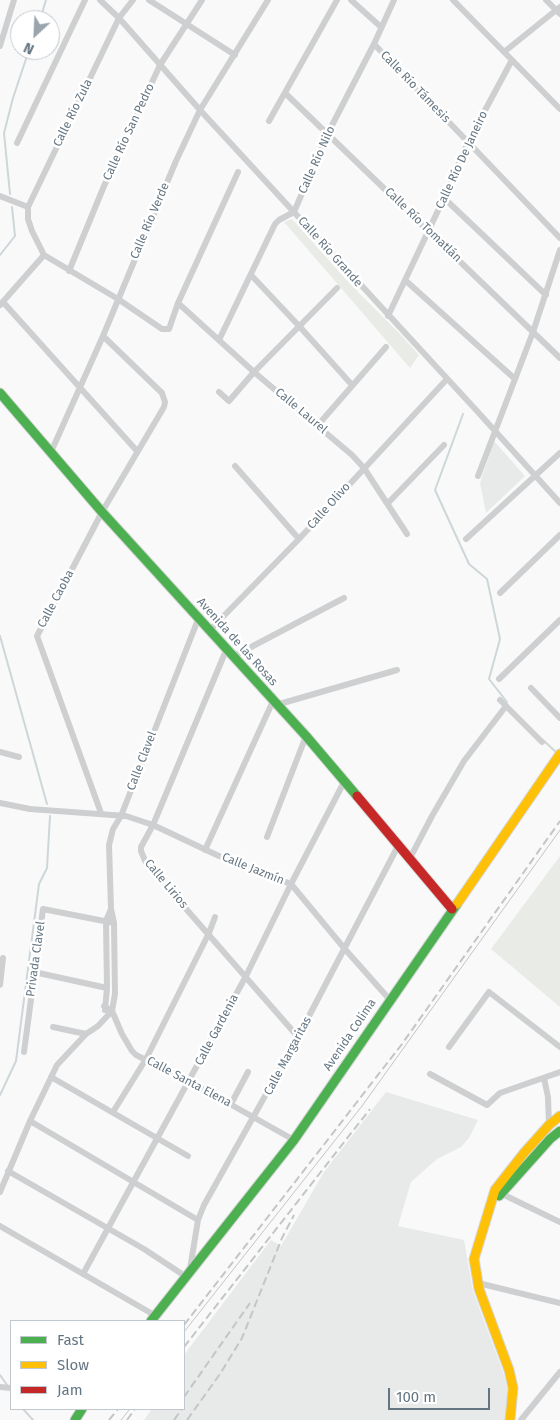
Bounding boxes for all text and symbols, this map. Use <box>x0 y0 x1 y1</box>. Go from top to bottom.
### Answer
north arrow <box>10 10 60 60</box>
text: N <box>21 38 37 58</box>
street label: Calle Río Támesis <box>377 48 453 126</box>
street label: Calle Río Zula <box>50 77 96 149</box>
street label: Calle Río San Pedro <box>100 81 158 183</box>
street label: Calle Río De Janeiro <box>433 109 491 211</box>
street label: Calle Río Nilo <box>296 124 338 196</box>
street label: Calle Río Verde <box>127 181 173 261</box>
street label: Calle Río Tomatlán <box>382 185 464 265</box>
street label: Calle Río Grande <box>295 214 365 290</box>
street label: Calle Laurel <box>272 385 330 437</box>
street label: Calle Olivo <box>304 480 354 532</box>
street label: Calle Caoba <box>35 568 77 630</box>
street label: Avenida de las Rosas <box>194 595 280 689</box>
street label: Calle Clavel <box>124 729 160 793</box>
street label: Calle Jazmín <box>220 850 286 888</box>
street label: Calle Lirios <box>141 857 191 911</box>
street label: Privada Clavel <box>24 920 48 998</box>
street label: Calle Gardenia <box>192 992 242 1068</box>
street label: Avenida Colima <box>321 996 379 1074</box>
street label: Calle Margaritas <box>261 1014 315 1098</box>
street label: Calle Santa Elena <box>144 1054 234 1110</box>
legend <box>10 1320 185 1410</box>
text: Fast <box>57 1331 84 1349</box>
text: Slow <box>57 1356 89 1374</box>
scale bar <box>390 1378 492 1410</box>
text: Jam <box>57 1381 83 1399</box>
text: 100 m <box>396 1388 436 1406</box>

